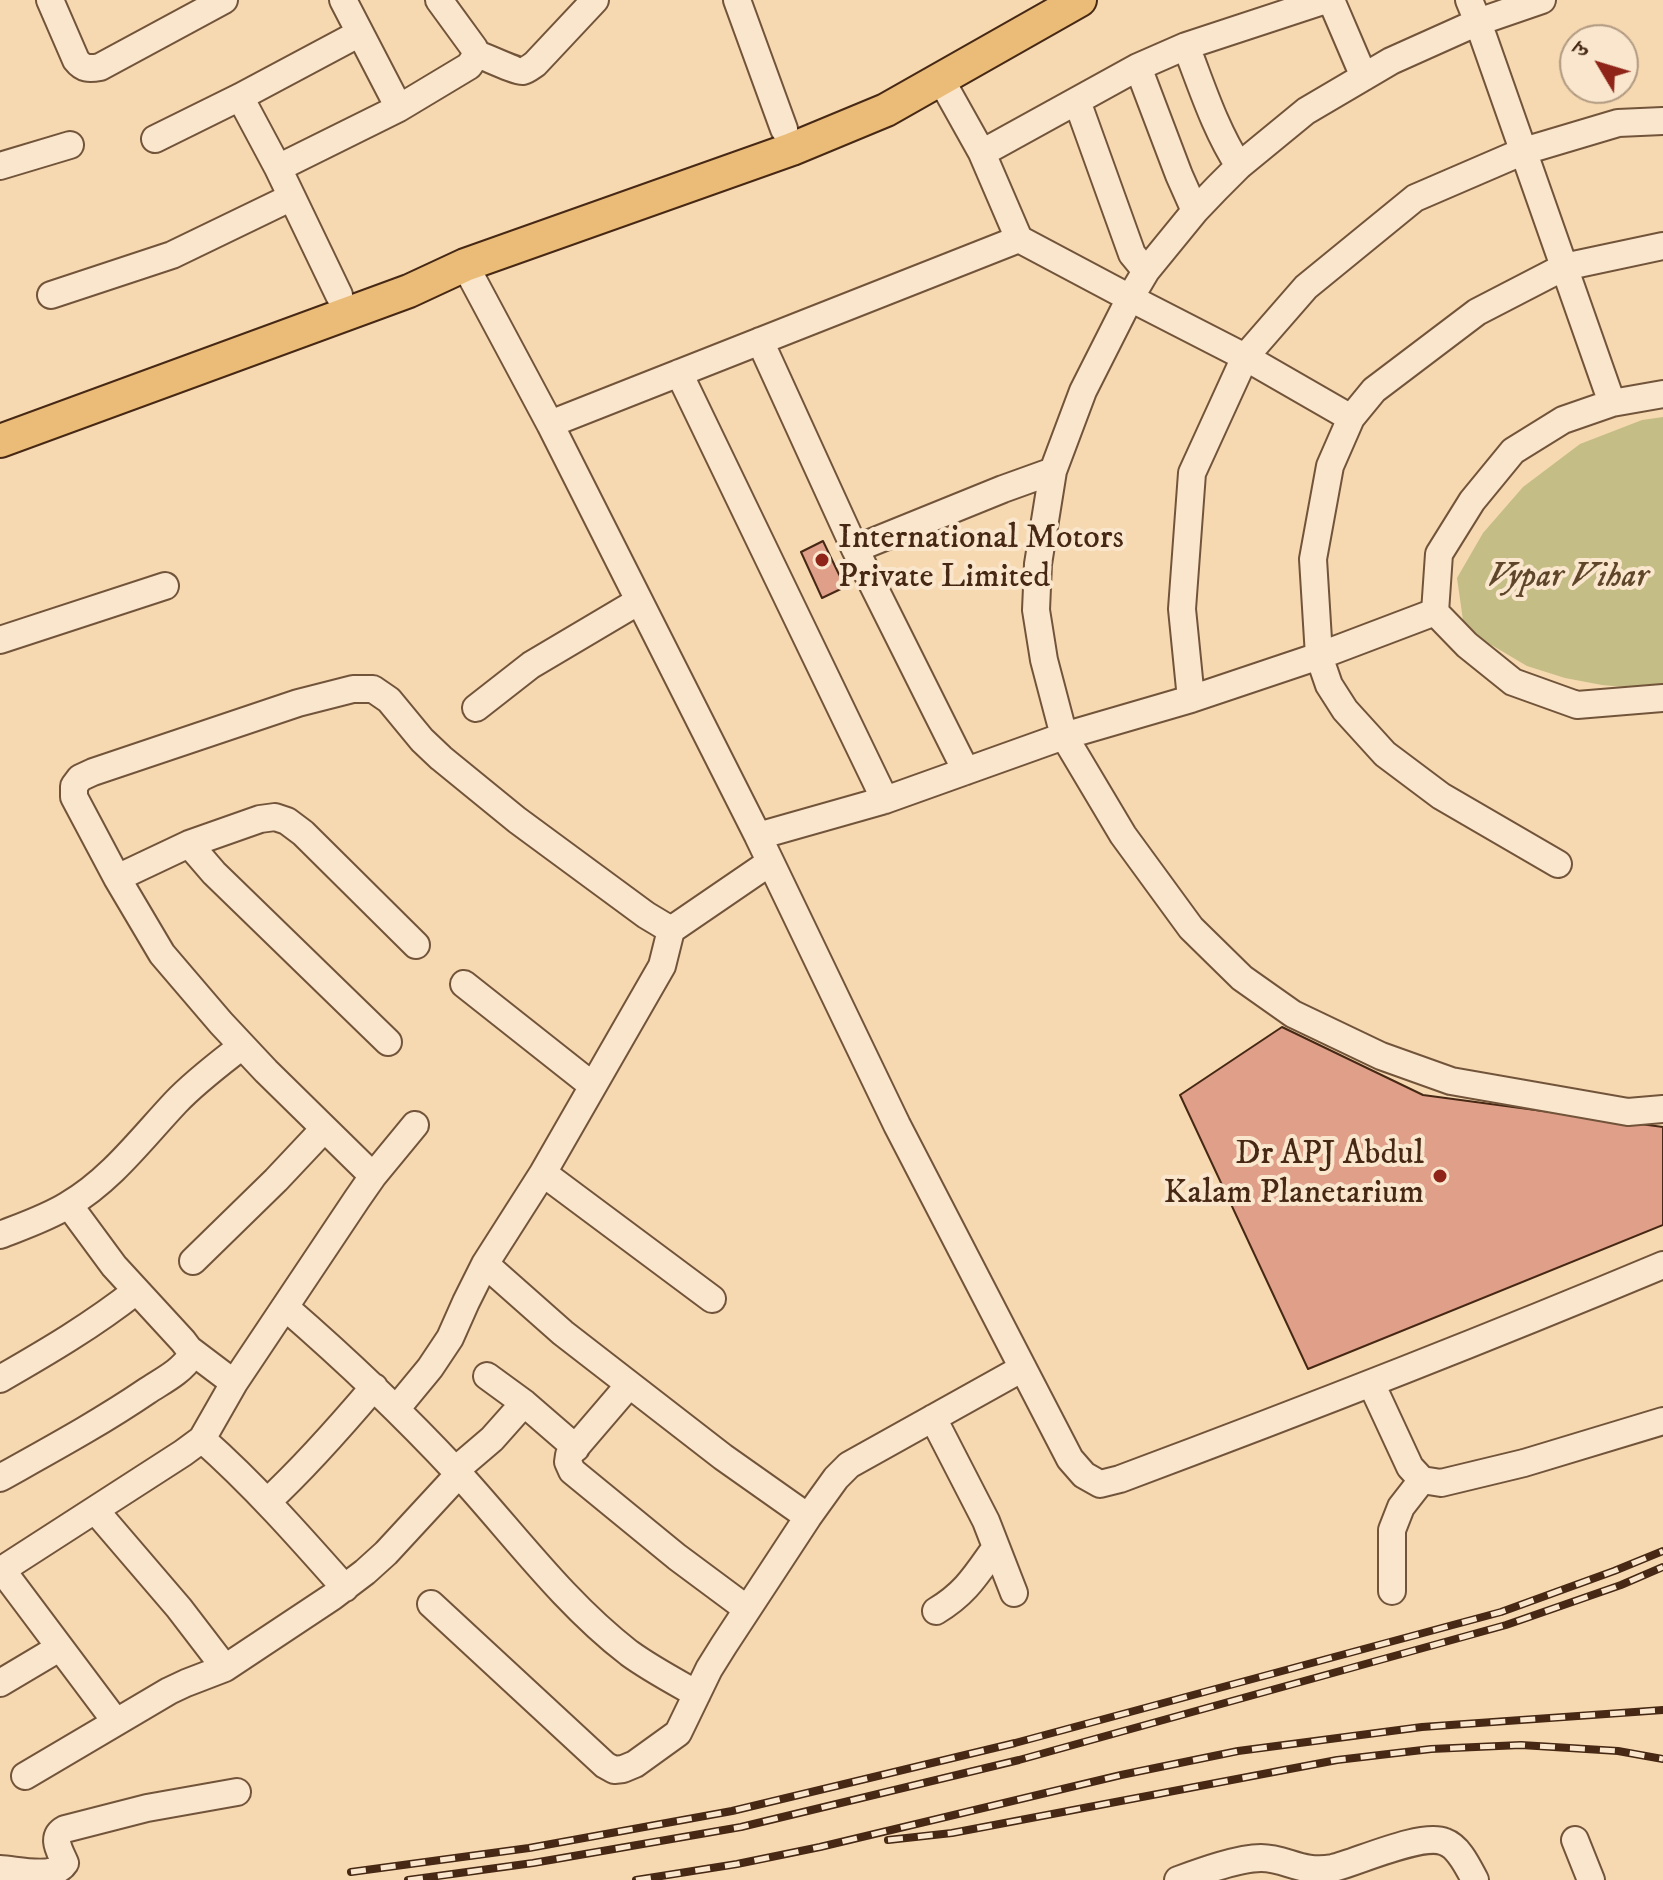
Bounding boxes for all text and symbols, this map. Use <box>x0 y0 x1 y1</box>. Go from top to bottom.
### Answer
north arrow <box>1559 24 1639 104</box>
text: उ <box>1567 37 1595 63</box>
place label: International Motors Private Limited <box>838 520 1124 600</box>
marker: International Motors Private Limited <box>813 551 831 569</box>
park label: Vypar Vihar <box>1488 559 1648 599</box>
place label: Dr APJ Abdul Kalam Planetarium <box>1164 1136 1424 1216</box>
marker: Dr APJ Abdul Kalam Planetarium <box>1431 1167 1449 1185</box>

